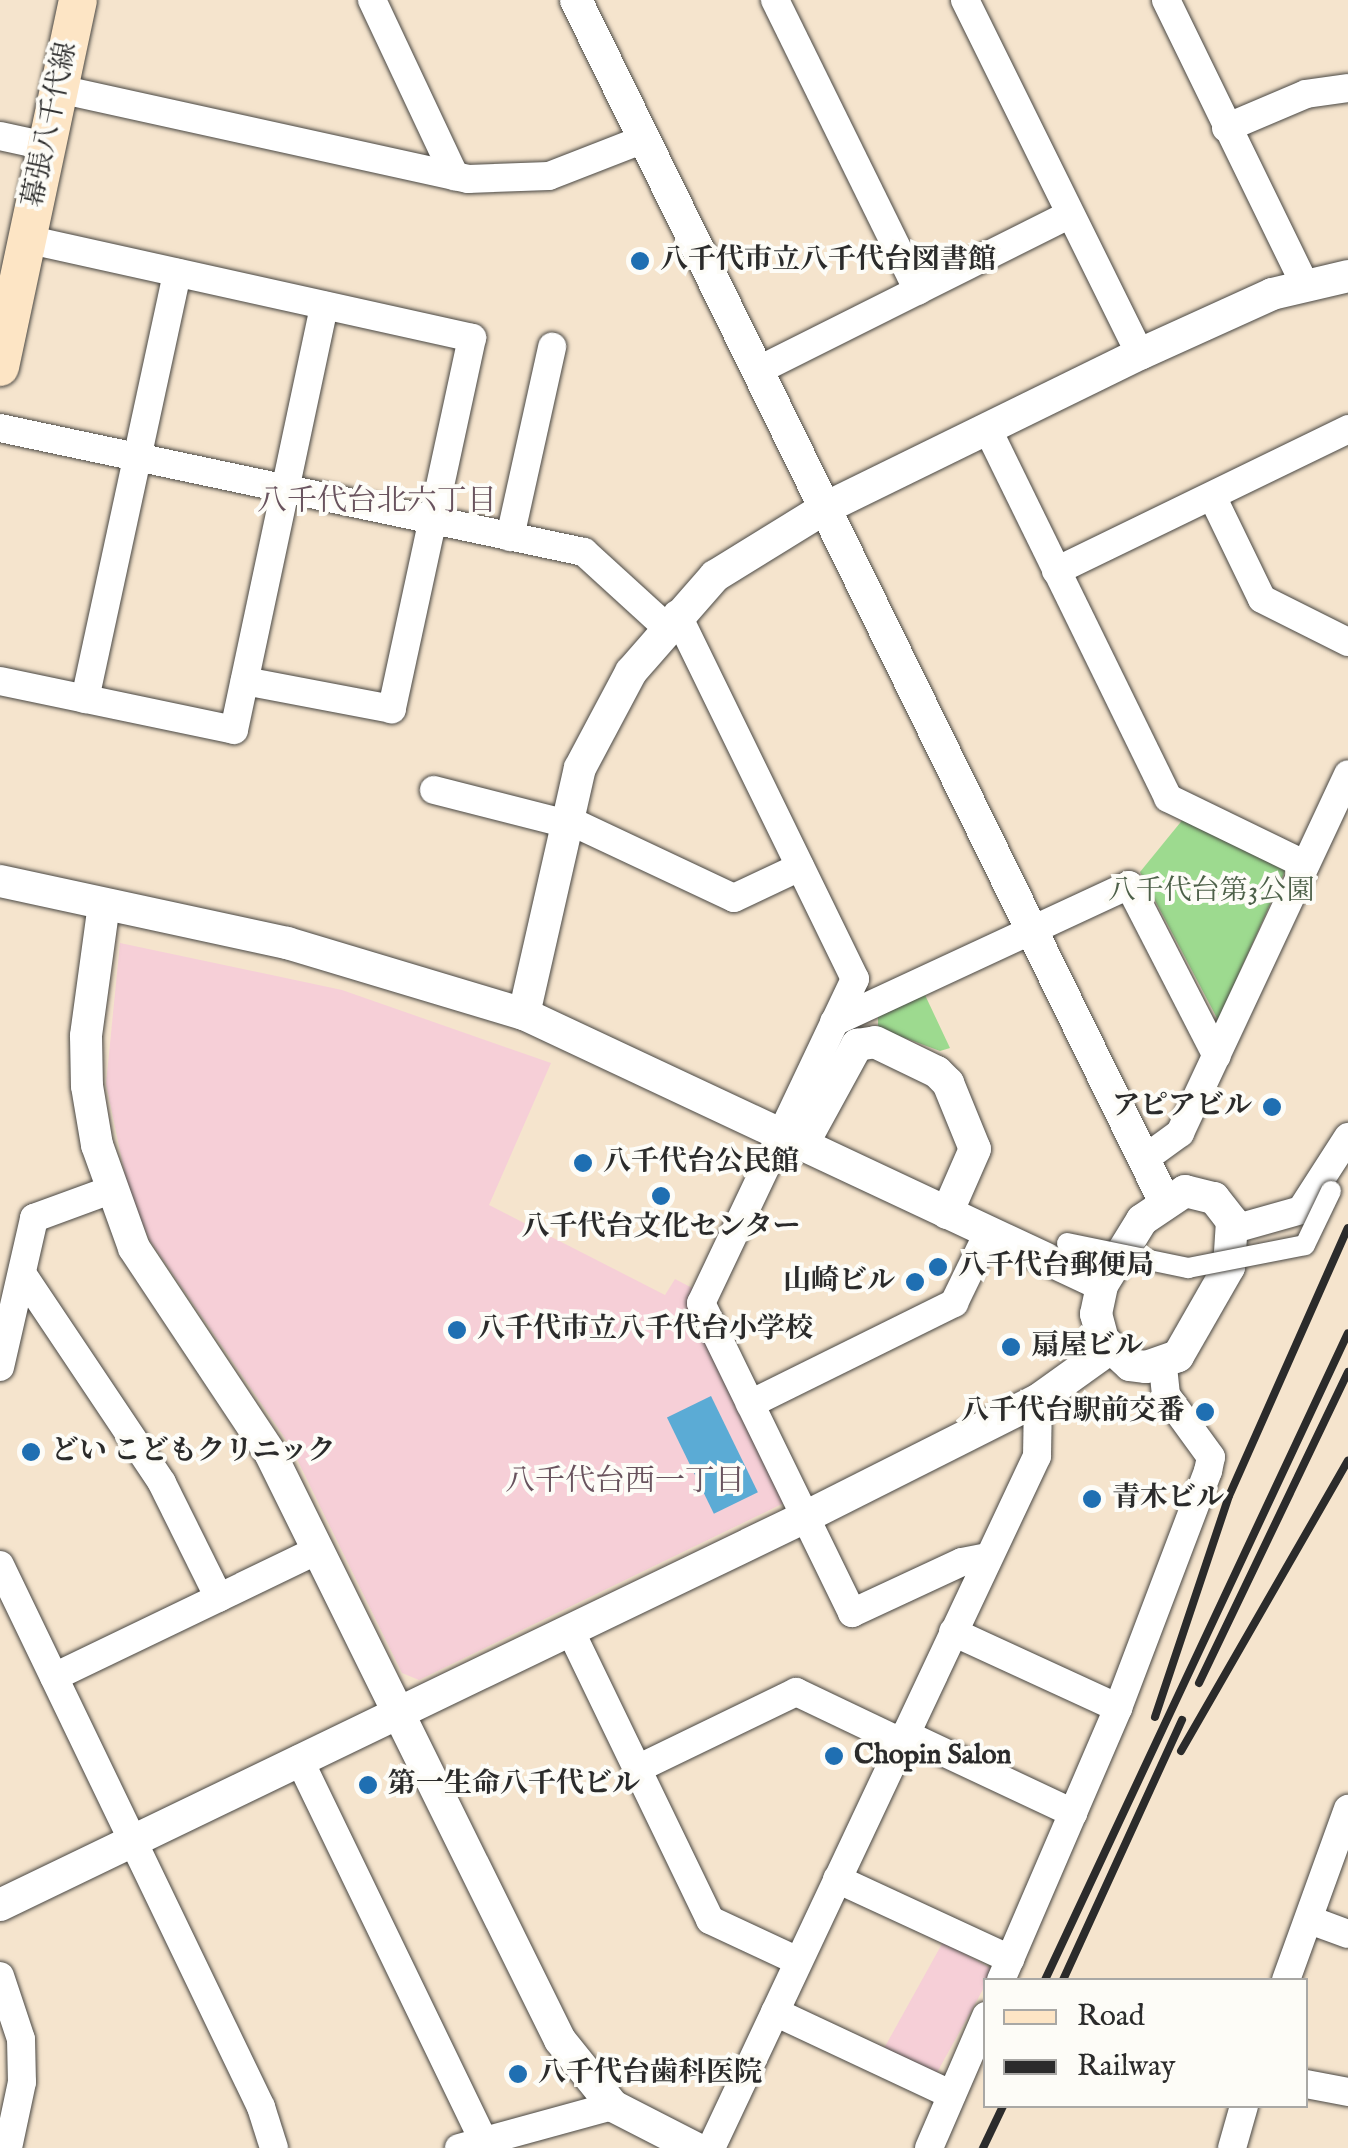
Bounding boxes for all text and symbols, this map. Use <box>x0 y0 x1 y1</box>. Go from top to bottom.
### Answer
street label: 幕張八千代線 <box>17 39 85 211</box>
place label: 八千代市立八千代台図書館 <box>660 244 996 278</box>
marker: 八千代市立八千代台図書館 <box>629 250 651 272</box>
district label: 八千代台北六丁目 <box>257 484 497 520</box>
park label: 八千代台第3公園 <box>1108 875 1314 909</box>
place label: アピアビル <box>1112 1090 1252 1124</box>
marker: アピアビル <box>1261 1096 1283 1118</box>
place label: 八千代台公民館 <box>603 1146 799 1180</box>
marker: 八千代台公民館 <box>572 1152 594 1174</box>
marker: 八千代台文化センター <box>650 1185 672 1207</box>
place label: 八千代台文化センター <box>521 1211 801 1245</box>
place label: 八千代台郵便局 <box>958 1250 1154 1284</box>
marker: 八千代台郵便局 <box>927 1256 949 1278</box>
place label: 山崎ビル <box>783 1265 895 1299</box>
marker: 山崎ビル <box>904 1271 926 1293</box>
place label: 八千代市立八千代台小学校 <box>477 1313 813 1347</box>
marker: 八千代市立八千代台小学校 <box>446 1319 468 1341</box>
place label: 扇屋ビル <box>1031 1330 1143 1364</box>
marker: 扇屋ビル <box>1000 1336 1022 1358</box>
place label: 八千代台駅前交番 <box>961 1395 1185 1429</box>
marker: 八千代台駅前交番 <box>1194 1401 1216 1423</box>
place label: どい こどもクリニック <box>51 1435 337 1469</box>
marker: どい こどもクリニック <box>20 1441 42 1463</box>
district label: 八千代台西一丁目 <box>505 1464 745 1500</box>
place label: 青木ビル <box>1112 1482 1224 1516</box>
marker: 青木ビル <box>1081 1488 1103 1510</box>
place label: Chopin Salon <box>854 1739 1011 1773</box>
marker: Chopin Salon <box>823 1745 845 1767</box>
place label: 第一生命八千代ビル <box>388 1768 640 1802</box>
marker: 第一生命八千代ビル <box>357 1774 379 1796</box>
legend <box>983 1978 1308 2108</box>
text: Road <box>1077 1998 1145 2036</box>
text: Railway <box>1077 2048 1175 2086</box>
place label: 八千代台歯科医院 <box>538 2057 762 2091</box>
marker: 八千代台歯科医院 <box>507 2063 529 2085</box>

